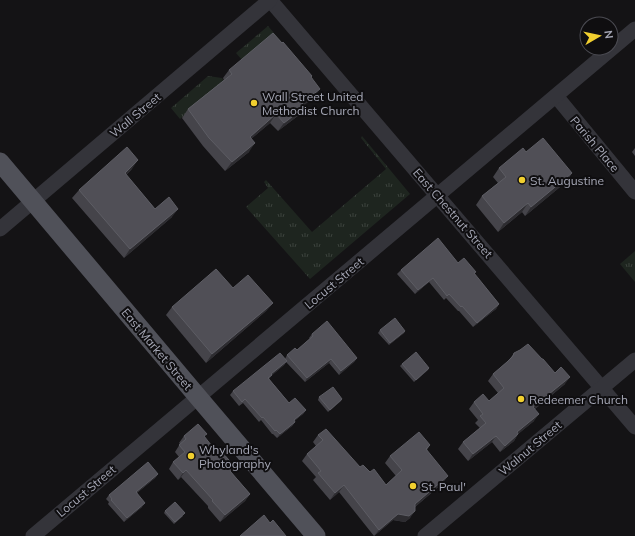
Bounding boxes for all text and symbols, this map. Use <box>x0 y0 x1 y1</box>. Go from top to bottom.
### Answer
north arrow <box>579 16 619 56</box>
text: N <box>601 29 616 40</box>
street label: Wall Street <box>106 89 164 141</box>
place label: Wall Street United Methodist Church <box>262 89 364 118</box>
marker: Wall Street United Methodist Church <box>249 98 259 108</box>
street label: Parish Place <box>567 113 623 175</box>
street label: East Chestnut Street <box>410 165 496 261</box>
place label: St. Augustine <box>530 173 604 188</box>
marker: St. Augustine <box>517 175 527 185</box>
street label: Locust Street <box>301 254 367 312</box>
street label: East Market Street <box>118 305 196 393</box>
place label: Redeemer Church <box>529 392 628 407</box>
marker: Redeemer Church <box>516 394 526 404</box>
street label: Walnut Street <box>496 417 564 479</box>
place label: Whyland's Photography <box>199 442 272 471</box>
marker: Whyland's Photography <box>186 451 196 461</box>
street label: Locust Street <box>53 462 119 520</box>
place label: St. Paul' <box>421 479 466 494</box>
marker: St. Paul' <box>408 481 418 491</box>

